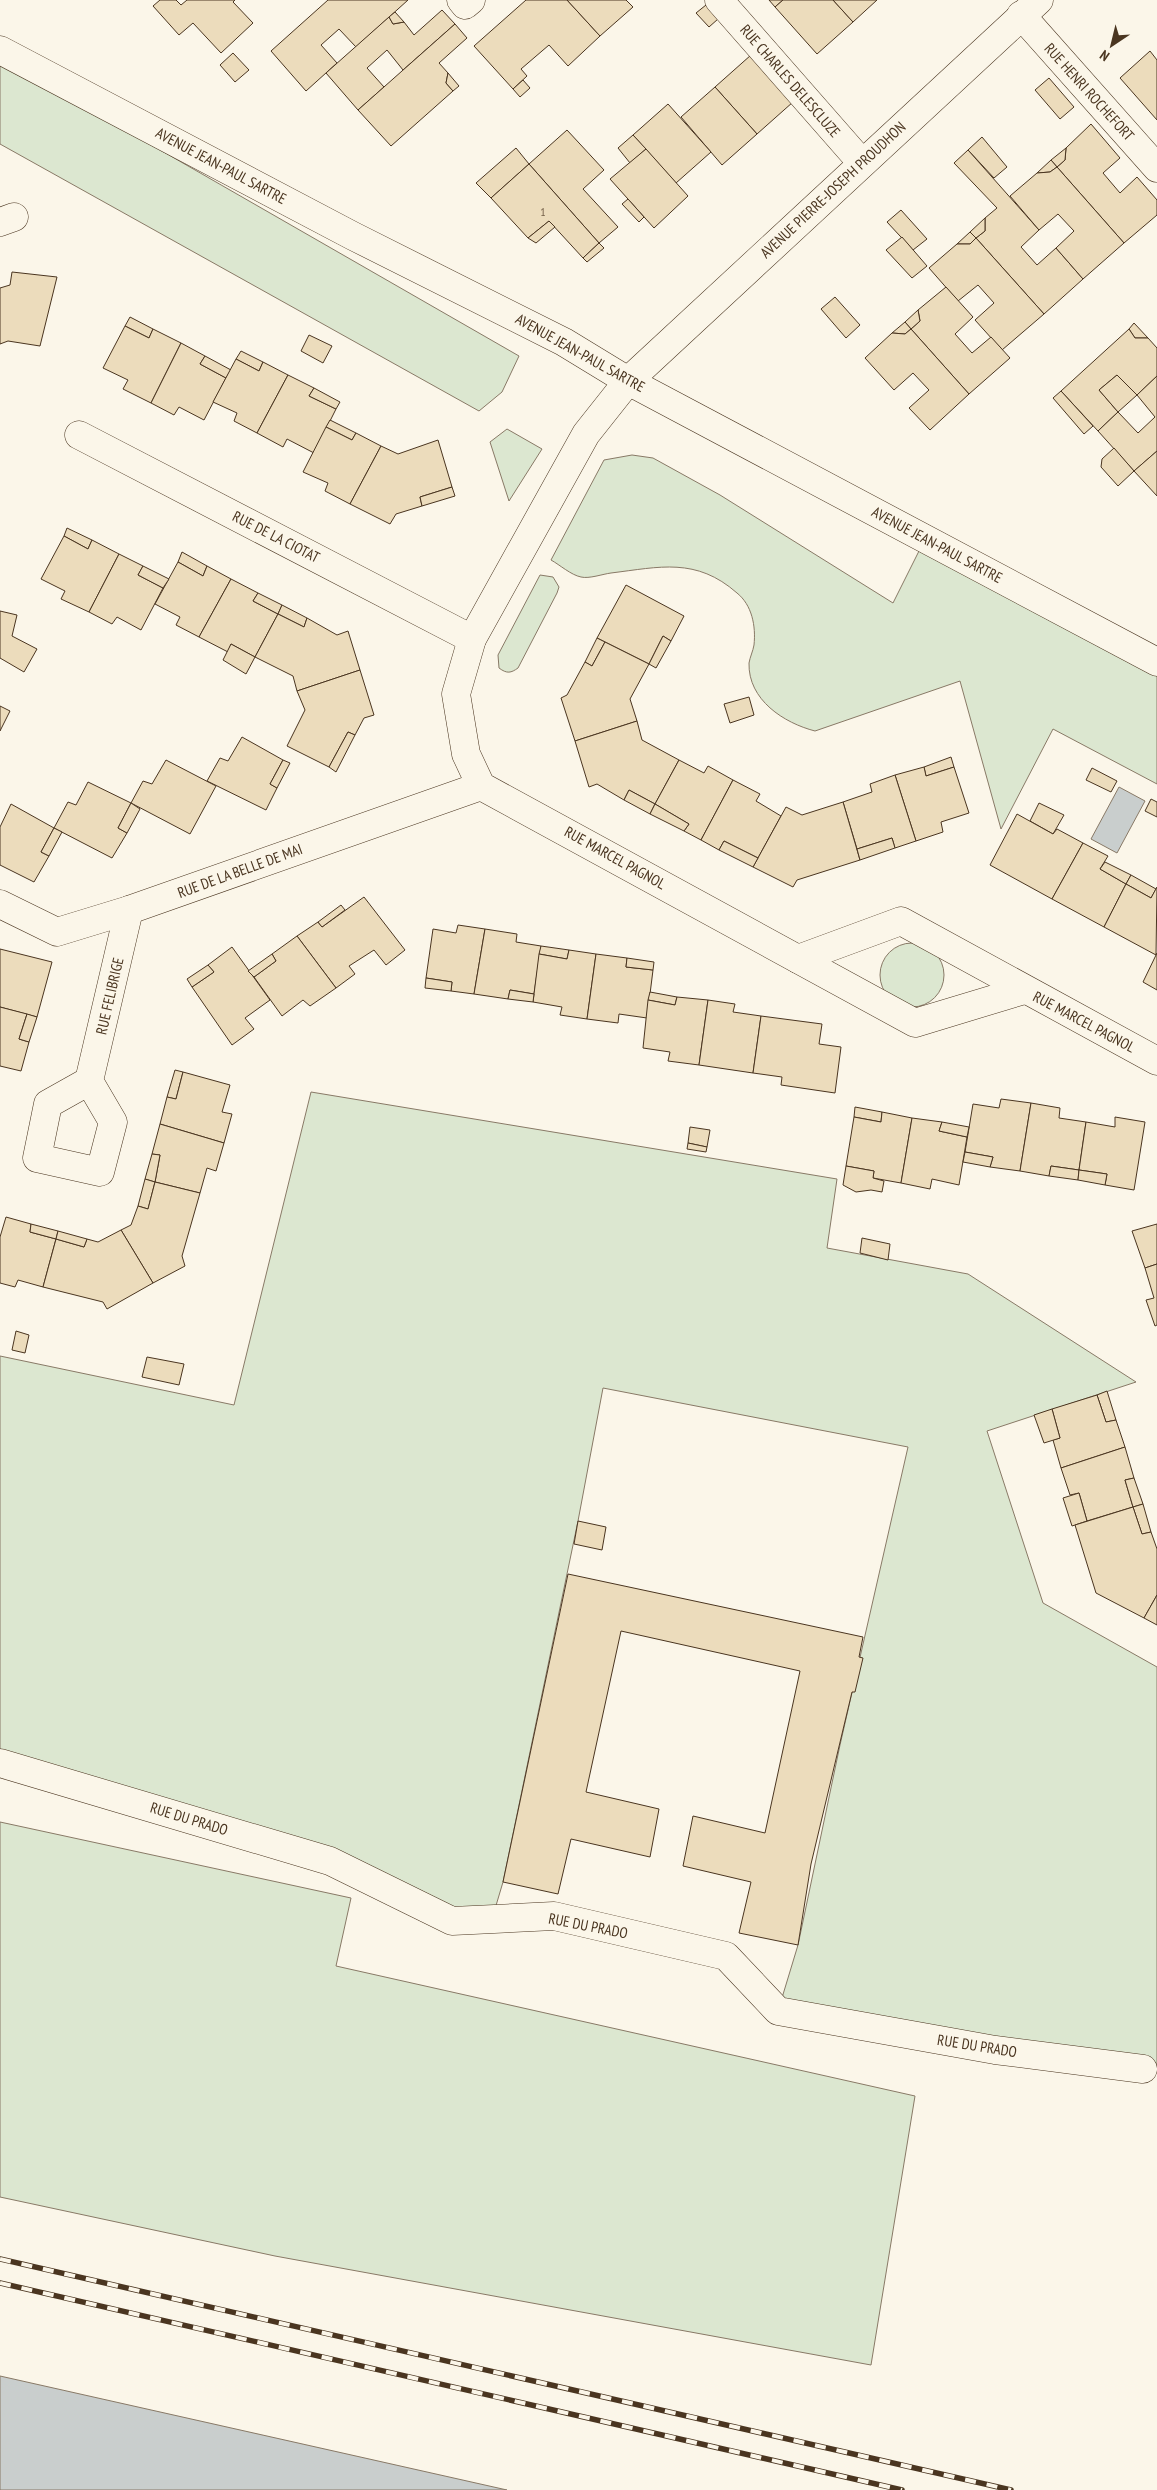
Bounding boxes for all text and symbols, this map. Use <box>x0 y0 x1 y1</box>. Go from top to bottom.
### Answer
street label: RUE CHARLES DELESCLUZE <box>736 20 845 141</box>
north arrow <box>1087 20 1137 70</box>
street label: RUE HENRI ROCHEFORT <box>1040 40 1138 144</box>
street label: AVENUE PIERRE-JOSEPH PROUDHON <box>756 117 909 262</box>
street label: AVENUE JEAN-PAUL SARTRE <box>153 123 290 208</box>
house number: 1 <box>540 204 546 219</box>
street label: AVENUE JEAN-PAUL SARTRE <box>512 309 648 396</box>
street label: AVENUE JEAN-PAUL SARTRE <box>869 502 1006 587</box>
street label: RUE DE LA CIOTAT <box>230 506 323 567</box>
street label: RUE MARCEL PAGNOL <box>561 822 670 894</box>
street label: RUE DE LA BELLE DE MAI <box>175 839 305 902</box>
street label: RUE FELIBRIGE <box>91 955 128 1036</box>
street label: RUE MARCEL PAGNOL <box>1030 987 1139 1057</box>
street label: RUE DU PRADO <box>148 1798 230 1839</box>
street label: RUE DU PRADO <box>547 1909 629 1942</box>
street label: RUE DU PRADO <box>936 2030 1018 2061</box>

